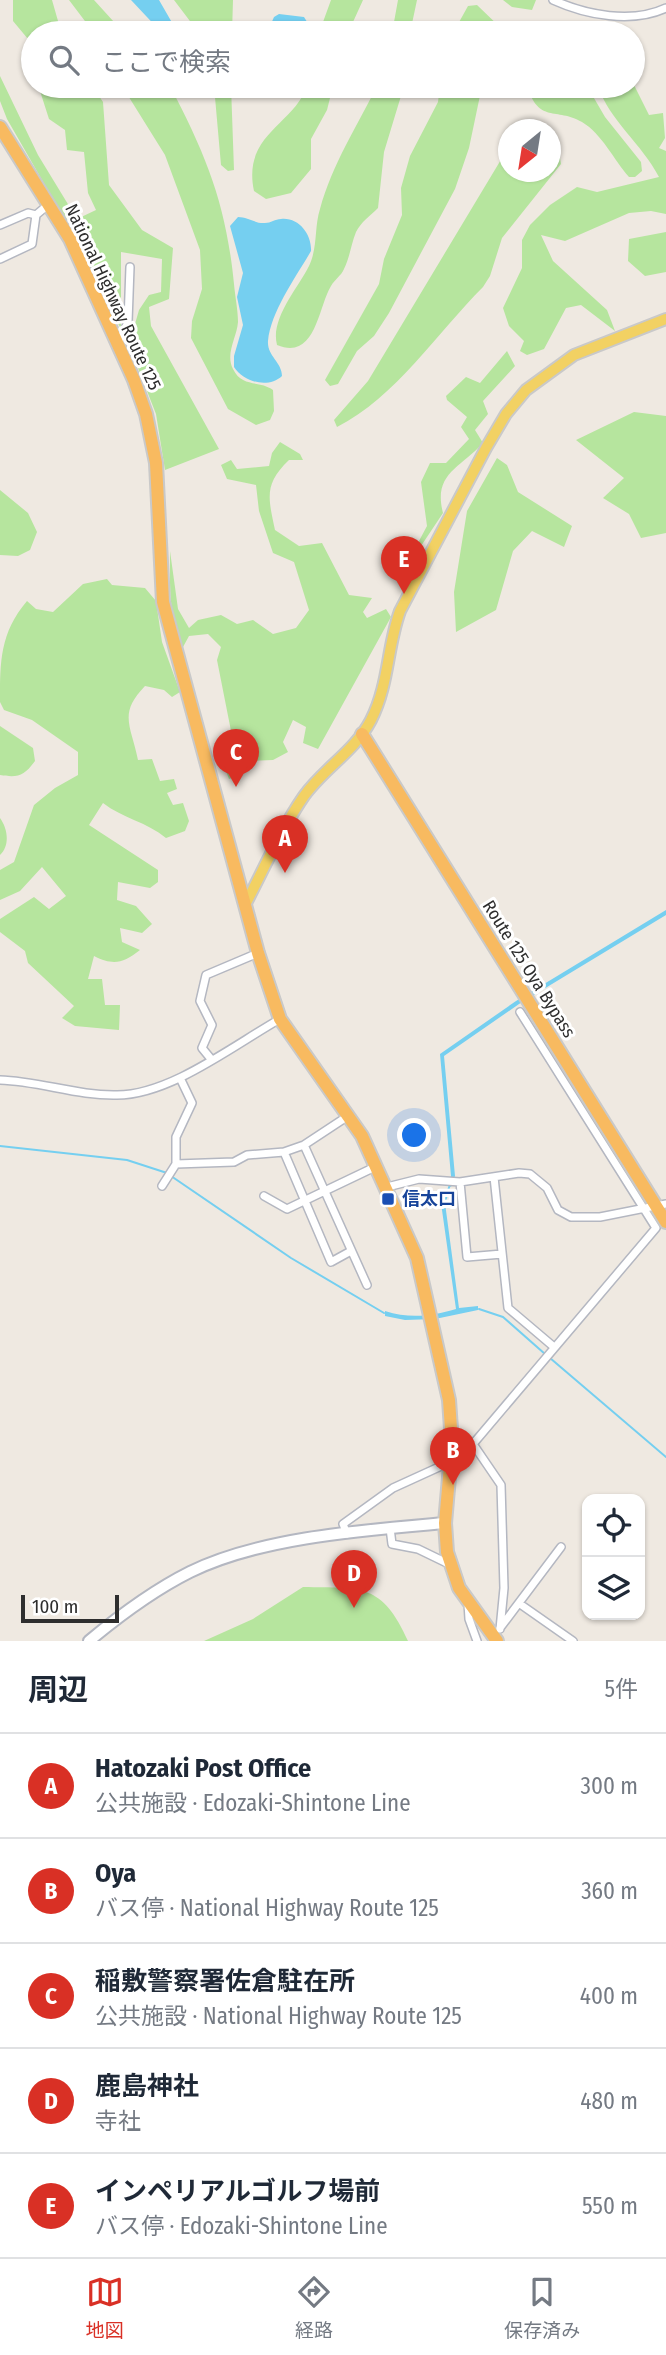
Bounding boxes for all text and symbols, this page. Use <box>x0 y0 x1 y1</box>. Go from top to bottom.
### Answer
search box <box>21 21 645 98</box>
icon: search <box>45 41 83 79</box>
text: ここで検索 <box>101 47 231 78</box>
north arrow <box>498 119 561 182</box>
street label: National Highway Route 125 <box>60 200 166 394</box>
pin: E <box>381 536 427 594</box>
pin: C <box>213 729 259 787</box>
pin: A <box>262 815 308 873</box>
street label: Route 125 Oya Bypass <box>478 896 580 1042</box>
your location <box>397 1118 431 1152</box>
place label: 信太口 <box>402 1188 456 1210</box>
marker: 信太口 <box>380 1191 396 1207</box>
pin: B <box>430 1427 476 1485</box>
map controls <box>582 1494 645 1620</box>
button: locate <box>582 1494 645 1557</box>
pin: D <box>331 1550 377 1608</box>
button: layers <box>582 1557 645 1620</box>
scale bar <box>21 1592 119 1624</box>
text: 100 m <box>32 1595 78 1618</box>
text: 周辺 <box>28 1672 88 1708</box>
text: 5件 <box>604 1675 638 1703</box>
text: Hatozaki Post Office <box>95 1753 311 1784</box>
text: A <box>45 1772 57 1800</box>
text: 300 m <box>581 1772 638 1800</box>
text: 公共施設 · Edozaki-Shintone Line <box>95 1789 411 1817</box>
text: Oya <box>95 1858 136 1889</box>
text: B <box>45 1877 57 1905</box>
text: 360 m <box>581 1877 638 1905</box>
text: バス停 · National Highway Route 125 <box>95 1894 439 1922</box>
text: 稲敷警察署佐倉駐在所 <box>95 1966 355 1997</box>
text: C <box>45 1982 57 2010</box>
text: 400 m <box>580 1982 638 2010</box>
text: 公共施設 · National Highway Route 125 <box>95 2002 462 2030</box>
text: 鹿島神社 <box>95 2071 199 2102</box>
text: D <box>44 2087 58 2115</box>
text: 480 m <box>580 2087 638 2115</box>
text: 寺社 <box>95 2107 141 2135</box>
text: インペリアルゴルフ場前 <box>95 2176 380 2207</box>
text: E <box>46 2192 56 2220</box>
text: 550 m <box>582 2192 638 2220</box>
text: バス停 · Edozaki-Shintone Line <box>95 2212 388 2240</box>
tab: 地図 <box>86 2273 124 2342</box>
tab: 経路 <box>295 2273 333 2342</box>
tab: 保存済み <box>504 2273 580 2342</box>

